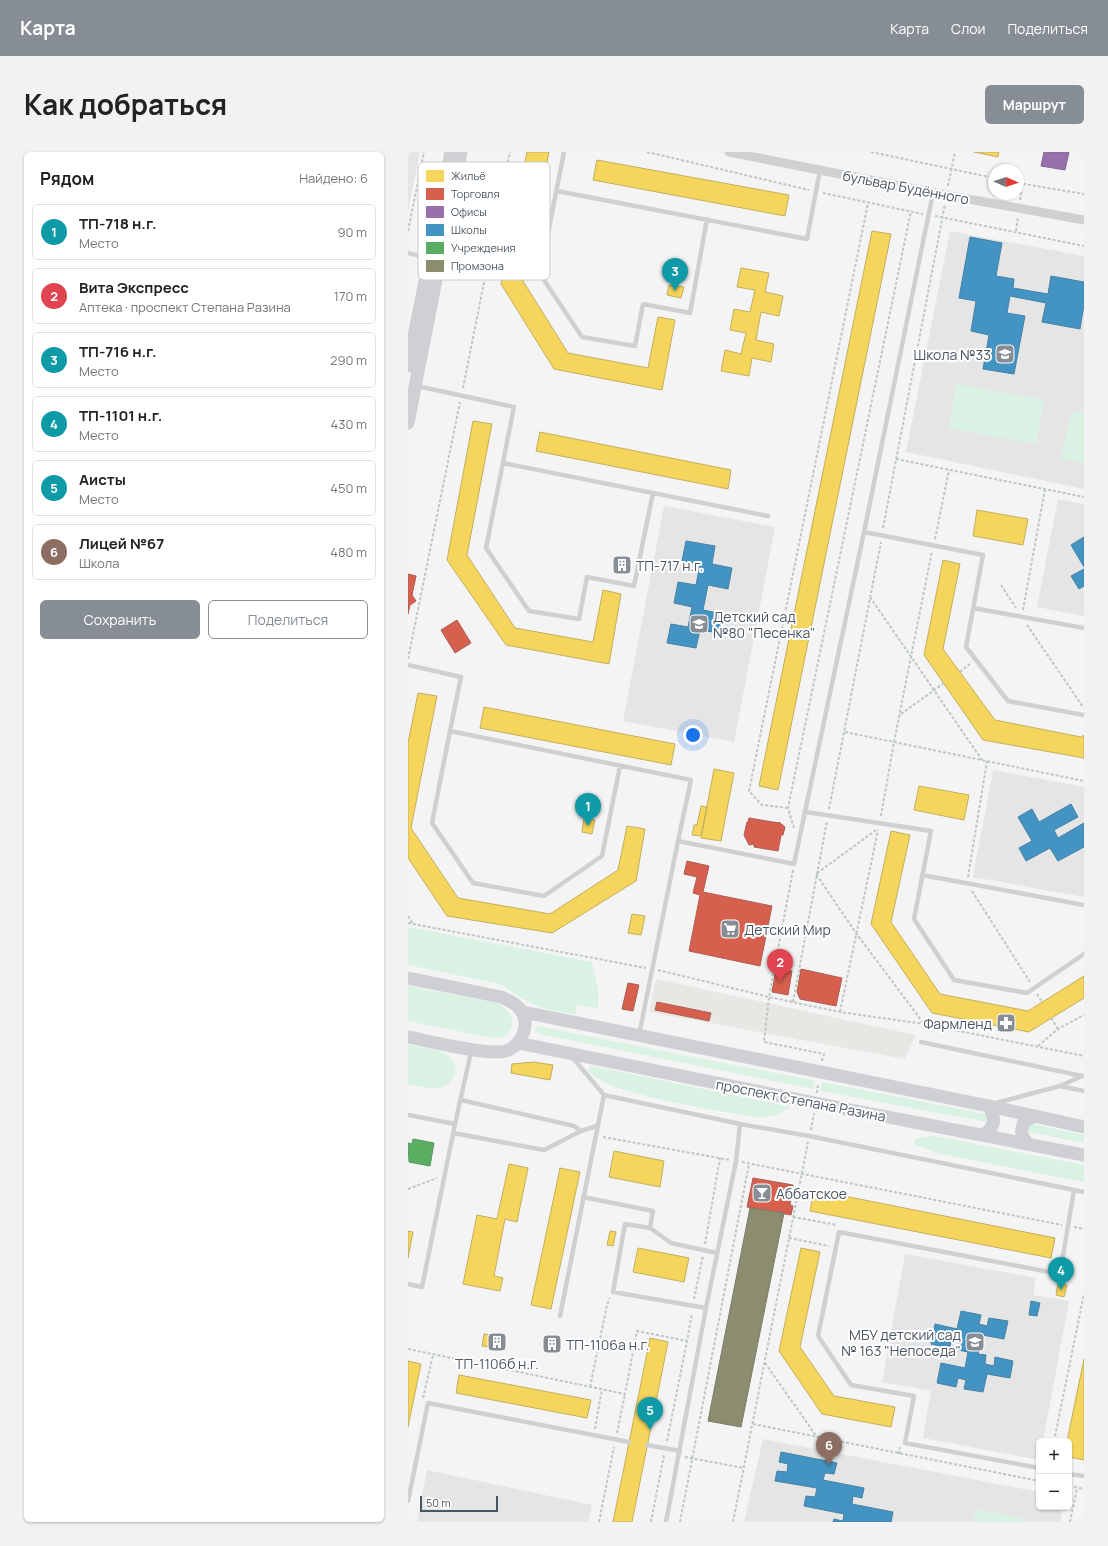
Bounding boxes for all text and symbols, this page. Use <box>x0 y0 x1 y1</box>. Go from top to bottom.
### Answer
text: Карта <box>20 15 76 41</box>
text: Карта <box>890 19 929 38</box>
text: Слои <box>951 19 985 38</box>
text: Поделиться <box>1007 19 1088 38</box>
text: Как добраться <box>24 85 227 123</box>
button: Маршрут <box>985 85 1084 124</box>
legend <box>418 162 550 280</box>
north arrow <box>988 164 1024 200</box>
street label: бульвар Будённого <box>841 165 971 209</box>
text: Рядом <box>40 167 94 190</box>
text: Жильё <box>451 168 486 183</box>
text: Найдено: 6 <box>299 169 368 187</box>
text: Торговля <box>451 186 500 201</box>
text: Офисы <box>451 204 487 219</box>
text: ТП-718 н.г. <box>79 213 156 234</box>
text: Школы <box>451 222 487 237</box>
text: 1 <box>51 223 57 241</box>
text: 90 m <box>337 223 367 241</box>
text: Место <box>79 234 119 252</box>
text: Учреждения <box>451 240 516 255</box>
text: Промзона <box>451 258 504 273</box>
pin: 3 <box>662 258 688 291</box>
text: Вита Экспресс <box>79 277 189 298</box>
text: 2 <box>50 287 58 305</box>
text: 170 m <box>334 287 367 305</box>
text: Аптека · проспект Степана Разина <box>79 298 291 316</box>
text: ТП-716 н.г. <box>79 341 157 362</box>
school or university icon: Школа №33 <box>994 343 1016 365</box>
place label: Школа №33 <box>914 345 991 364</box>
text: 3 <box>50 351 58 369</box>
text: 290 m <box>330 351 367 369</box>
text: Место <box>79 362 119 380</box>
text: ТП-1101 н.г. <box>79 405 162 426</box>
text: 4 <box>50 415 58 433</box>
text: 430 m <box>331 415 367 433</box>
text: Место <box>79 426 119 444</box>
text: Аисты <box>79 469 126 490</box>
text: 5 <box>50 479 58 497</box>
text: 450 m <box>330 479 367 497</box>
text: Место <box>79 490 119 508</box>
text: Лицей №67 <box>79 533 164 554</box>
text: 6 <box>50 543 58 561</box>
text: 480 m <box>330 543 367 561</box>
text: Школа <box>79 554 120 572</box>
building icon: ТП-717 н.г. <box>611 554 633 576</box>
place label: ТП-717 н.г. <box>636 556 703 575</box>
button: Сохранить <box>40 600 200 639</box>
button: Поделиться <box>208 600 368 639</box>
place label: Детский сад №80 "Песенка" <box>713 607 815 642</box>
school or university icon: Детский сад №80 "Песенка" <box>688 613 710 635</box>
your location <box>683 725 703 745</box>
pin: 1 <box>575 793 601 826</box>
supermarket icon: Детский Мир <box>719 918 741 940</box>
place label: Детский Мир <box>744 920 831 939</box>
pin: 2 <box>767 949 793 982</box>
pharmacy icon: Фармленд <box>995 1012 1017 1034</box>
place label: Фармленд <box>923 1014 992 1033</box>
street label: проспект Степана Разина <box>715 1074 887 1126</box>
bar icon: Аббатское <box>751 1182 773 1204</box>
place label: Аббатское <box>776 1184 847 1203</box>
pin: 4 <box>1048 1257 1074 1290</box>
place label: МБУ детский сад № 163 "Непоседа" <box>841 1325 961 1360</box>
building icon: ТП-1106б н.г. <box>486 1331 508 1353</box>
school or university icon: МБУ детский сад № 163 "Непоседа" <box>964 1331 986 1353</box>
building icon: ТП-1106а н.г. <box>541 1333 563 1355</box>
place label: ТП-1106а н.г. <box>566 1335 649 1354</box>
place label: ТП-1106б н.г. <box>455 1354 539 1373</box>
pin: 5 <box>637 1397 663 1430</box>
pin: 6 <box>816 1432 842 1465</box>
map controls <box>1036 1438 1072 1510</box>
button: + <box>1036 1438 1072 1474</box>
button: − <box>1036 1474 1072 1510</box>
scale bar <box>420 1494 498 1513</box>
text: 50 m <box>426 1495 451 1510</box>

